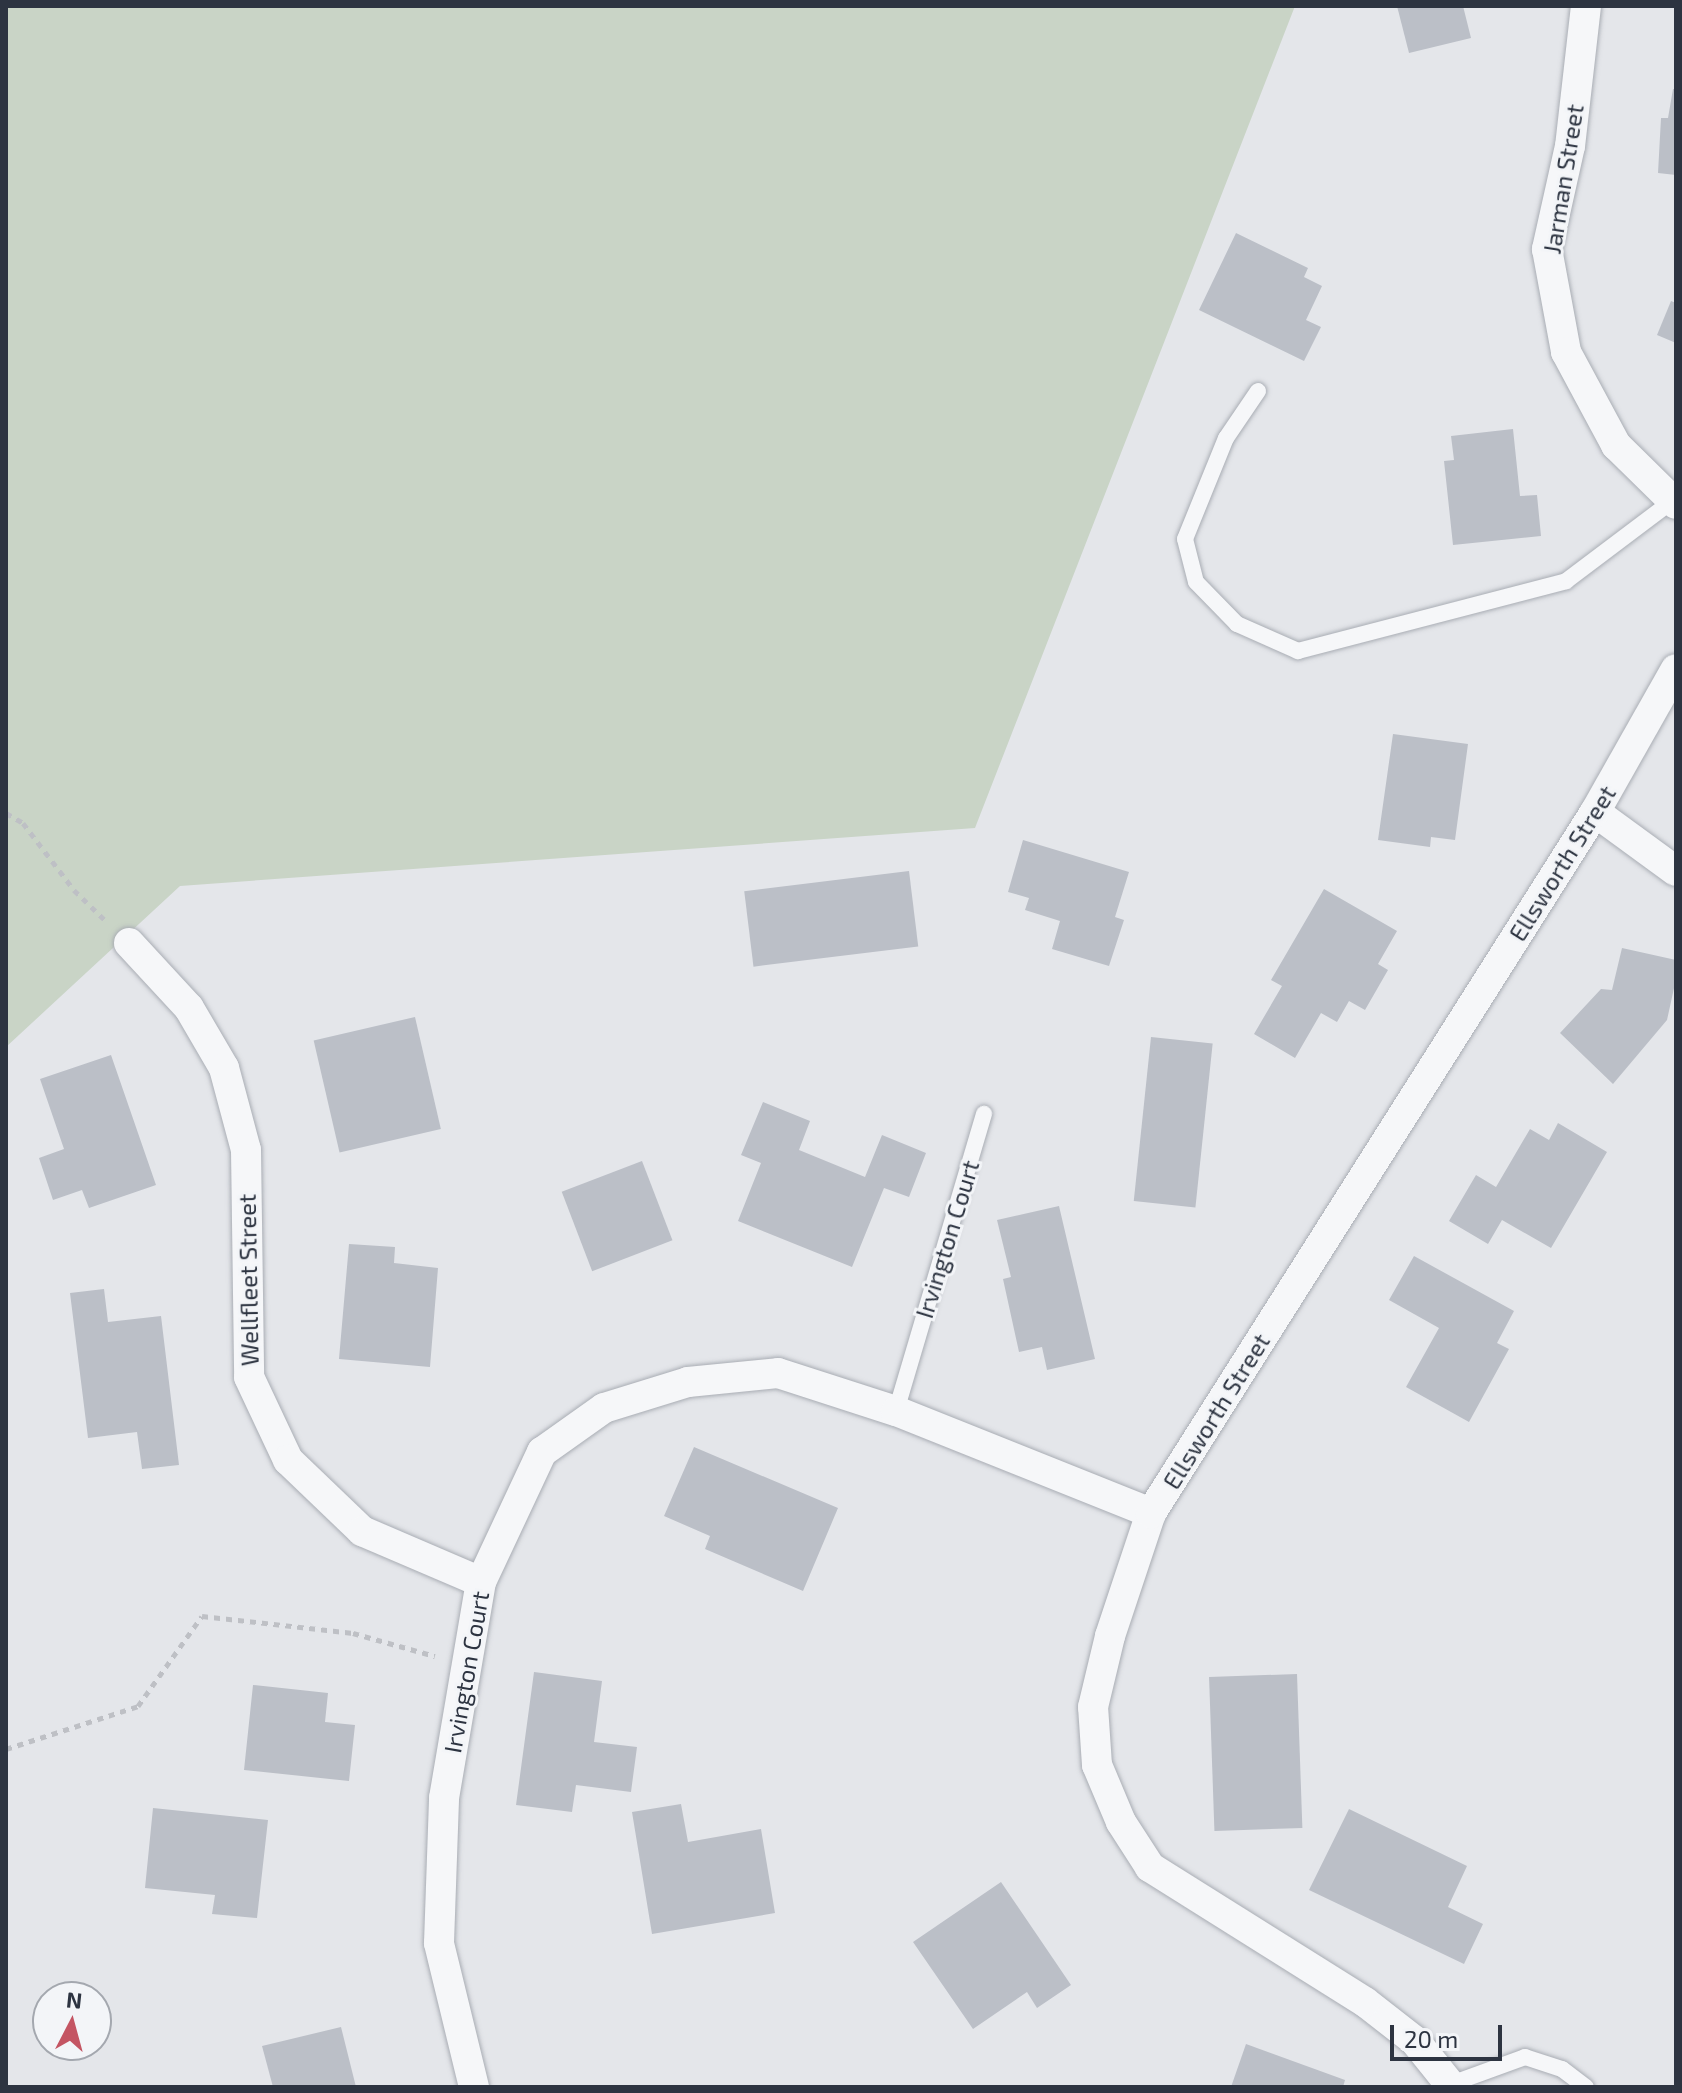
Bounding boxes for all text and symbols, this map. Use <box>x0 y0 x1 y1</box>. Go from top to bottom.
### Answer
street label: Jarman Street <box>1537 102 1589 256</box>
street label: Ellsworth Street <box>1503 780 1621 946</box>
street label: Irvington Court <box>909 1156 985 1322</box>
street label: Wellfleet Street <box>232 1194 264 1366</box>
street label: Ellsworth Street <box>1157 1328 1275 1494</box>
street label: Irvington Court <box>438 1589 494 1755</box>
north arrow <box>32 1981 112 2061</box>
text: N <box>65 1985 84 2013</box>
scale bar <box>1394 2009 1506 2059</box>
text: 20 m <box>1404 2024 1458 2053</box>

